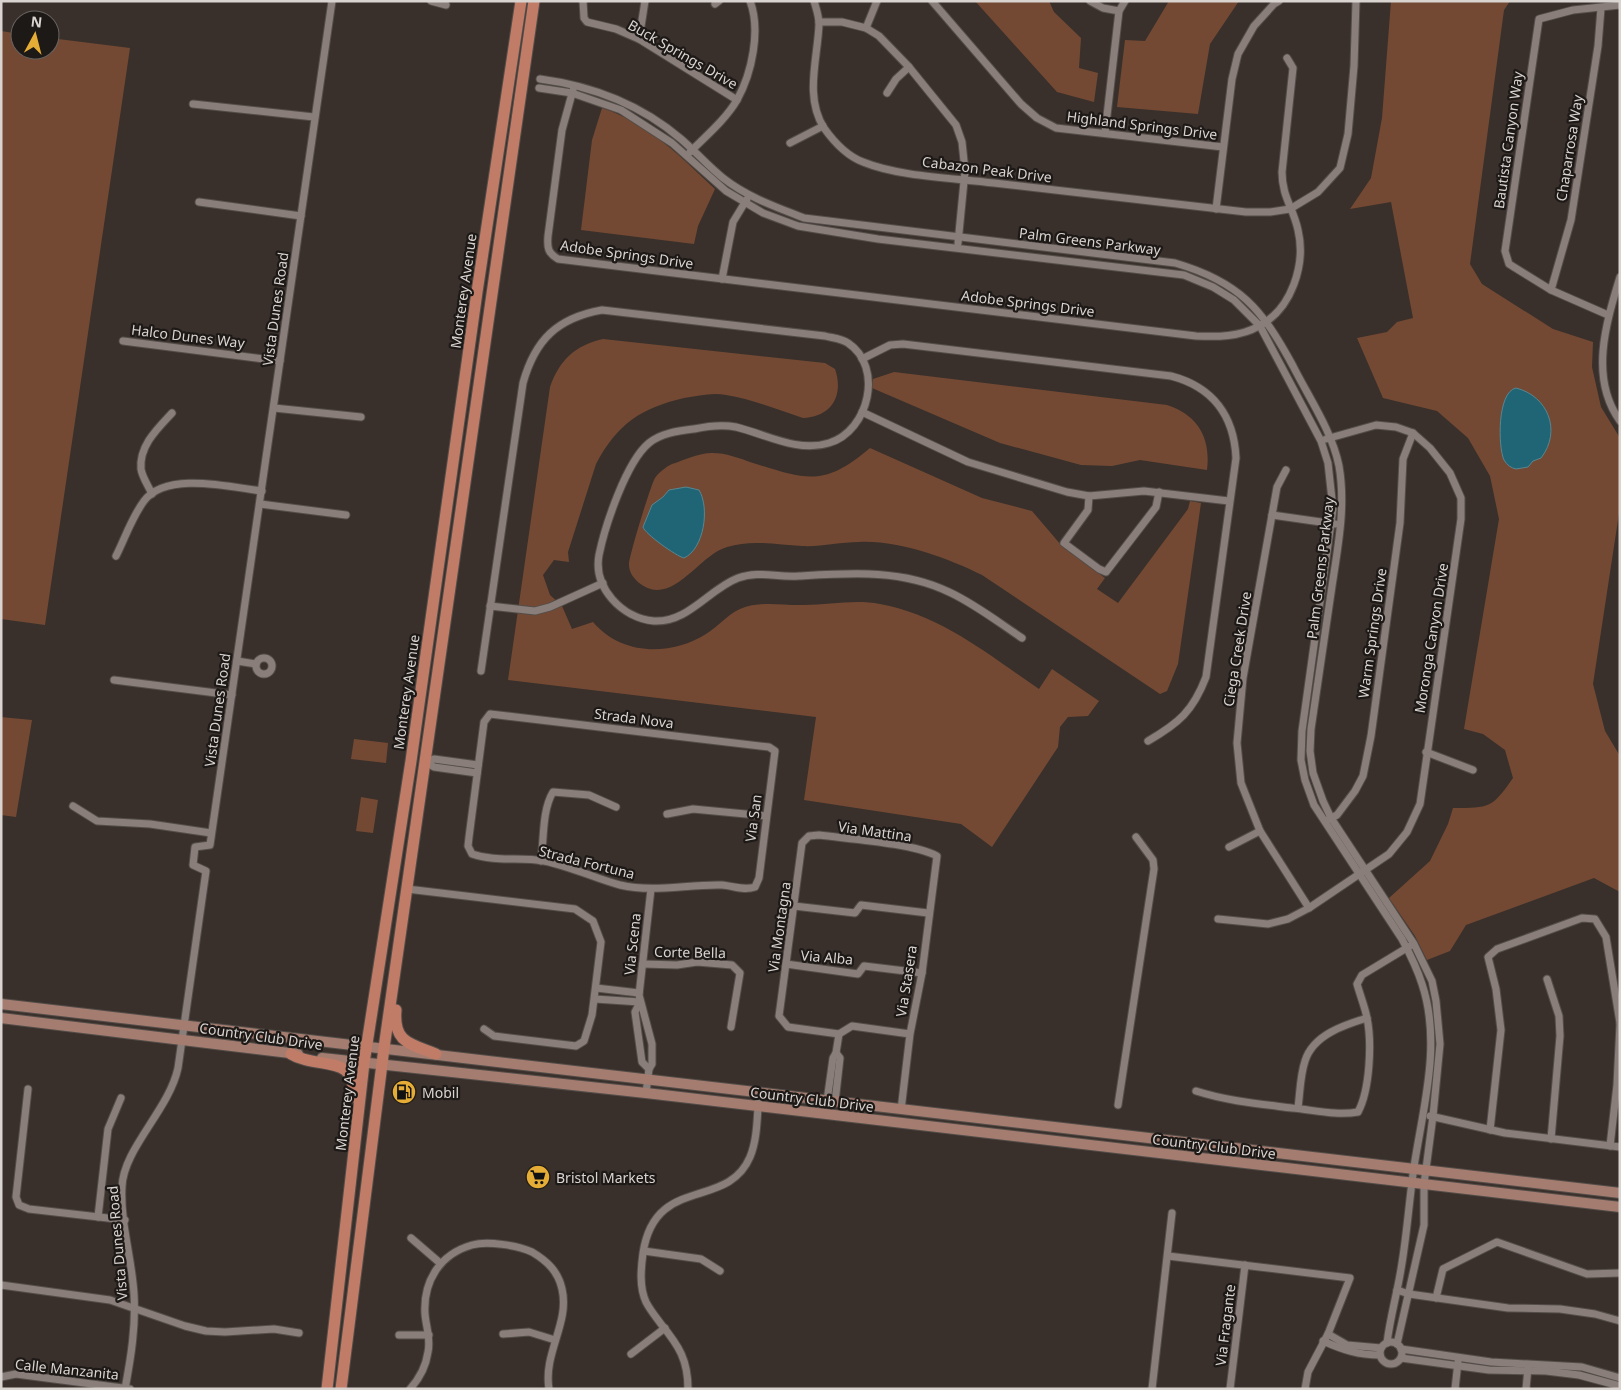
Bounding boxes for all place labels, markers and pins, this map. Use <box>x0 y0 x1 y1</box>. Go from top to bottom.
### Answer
fuel station icon: Mobil <box>391 1079 417 1105</box>
place label: Mobil <box>422 1083 459 1102</box>
supermarket icon: Bristol Markets <box>525 1164 551 1190</box>
place label: Bristol Markets <box>556 1168 656 1187</box>

